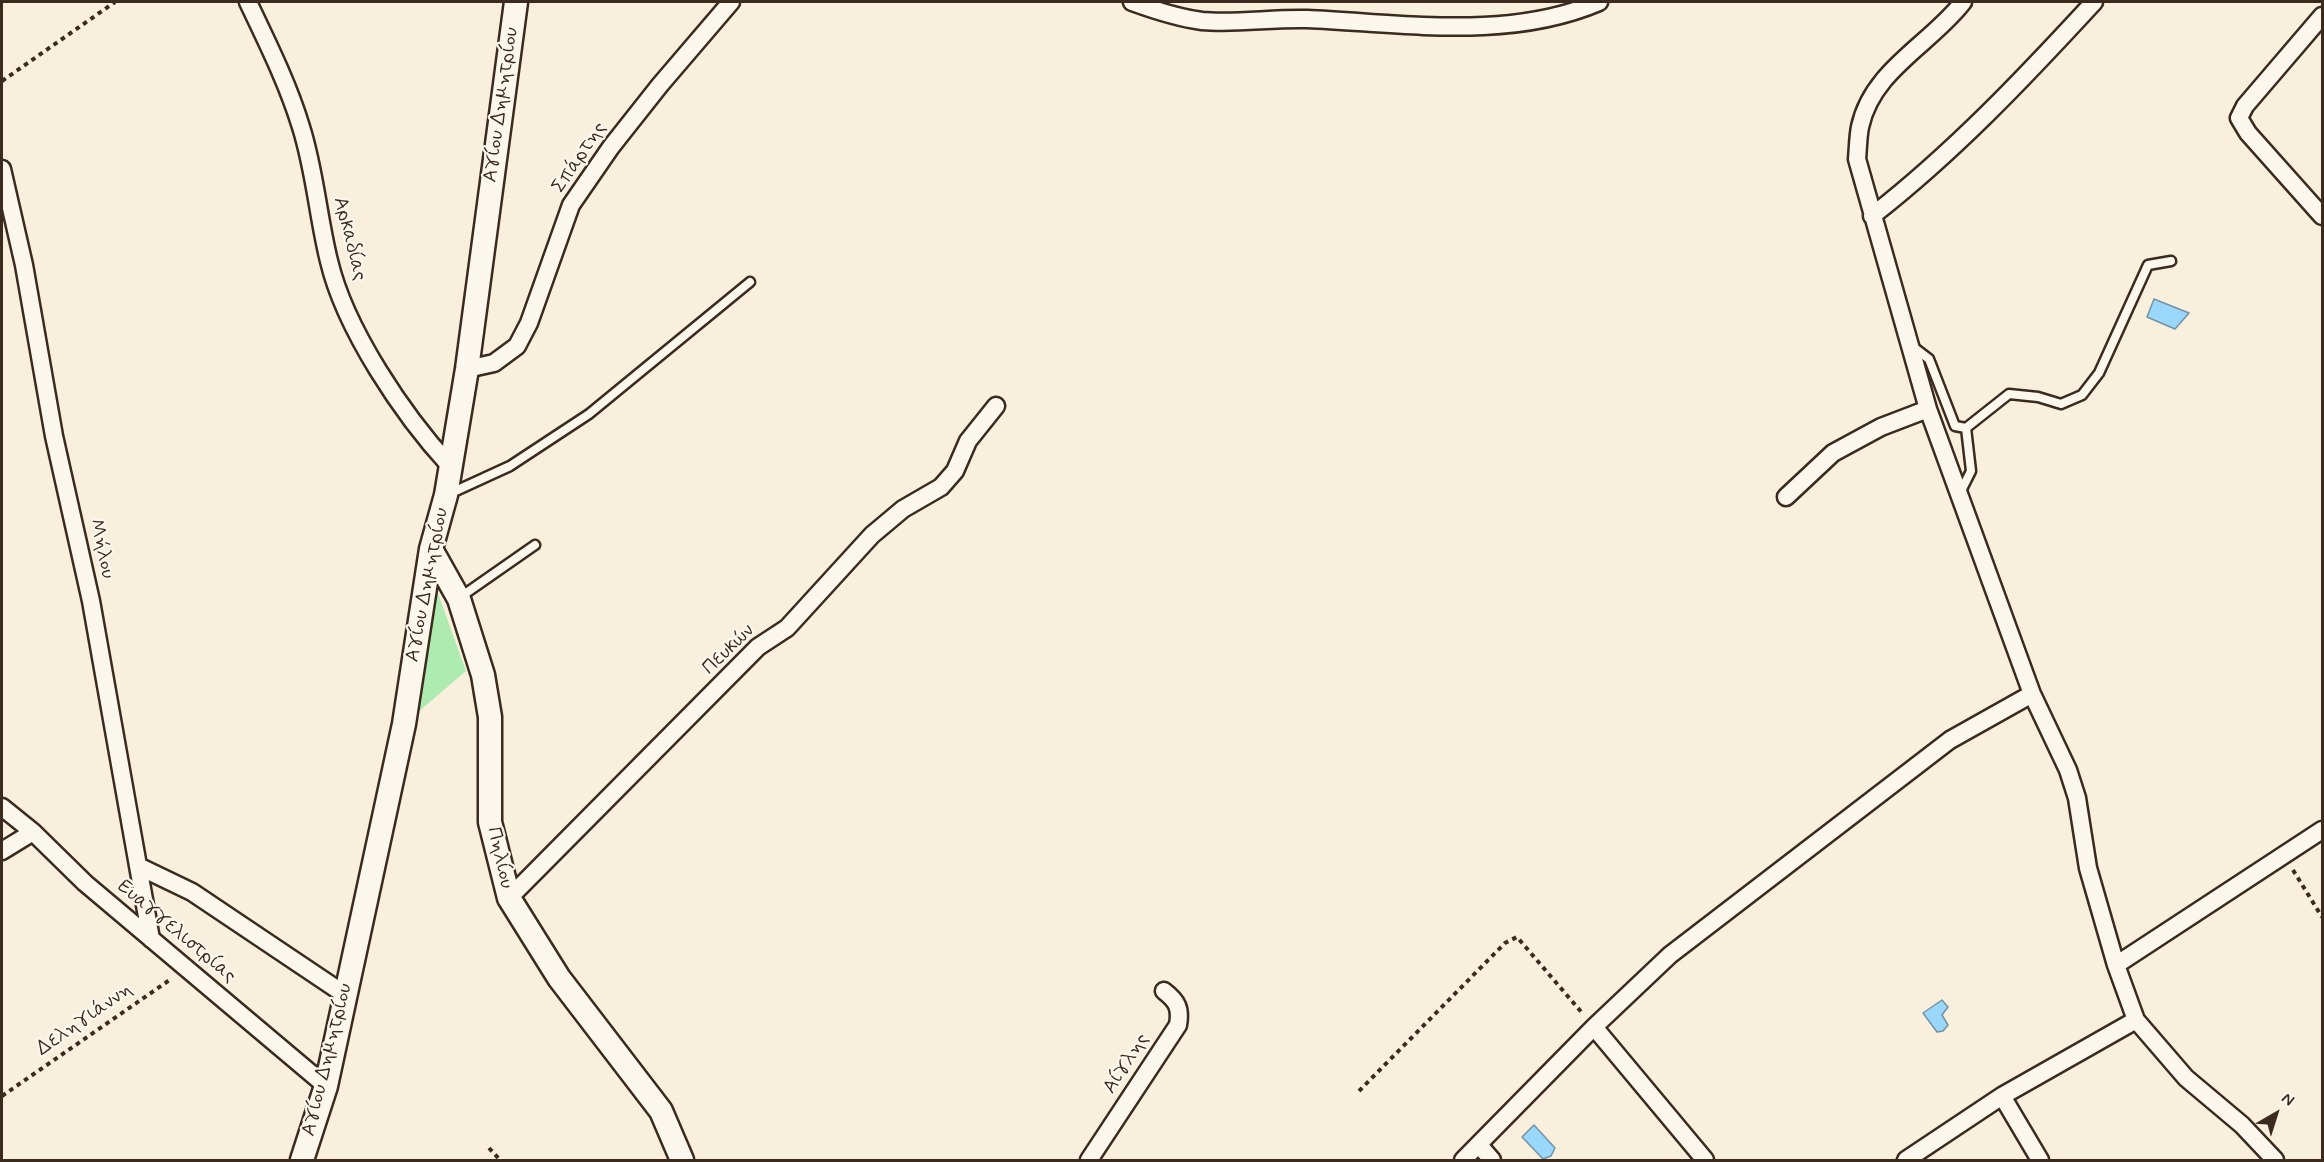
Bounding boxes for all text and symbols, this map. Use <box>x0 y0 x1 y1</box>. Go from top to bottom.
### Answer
street label: Αγίου Δημητρίου <box>479 26 525 184</box>
street label: Σπάρτης <box>547 118 613 198</box>
street label: Αρκαδίας <box>327 195 371 283</box>
street label: Αγίου Δημητρίου <box>401 506 455 664</box>
street label: Μήλου <box>83 517 119 581</box>
street label: Πευκών <box>698 619 760 681</box>
street label: Πηλίου <box>480 825 518 891</box>
street label: Ευαγγελιστρίας <box>112 875 240 989</box>
street label: Δεληγιάννη <box>32 978 138 1062</box>
street label: Αγίου Δημητρίου <box>297 981 359 1139</box>
street label: Αίγλης <box>1099 1029 1155 1099</box>
north arrow <box>2246 1084 2306 1144</box>
text: N <box>2277 1088 2298 1111</box>

